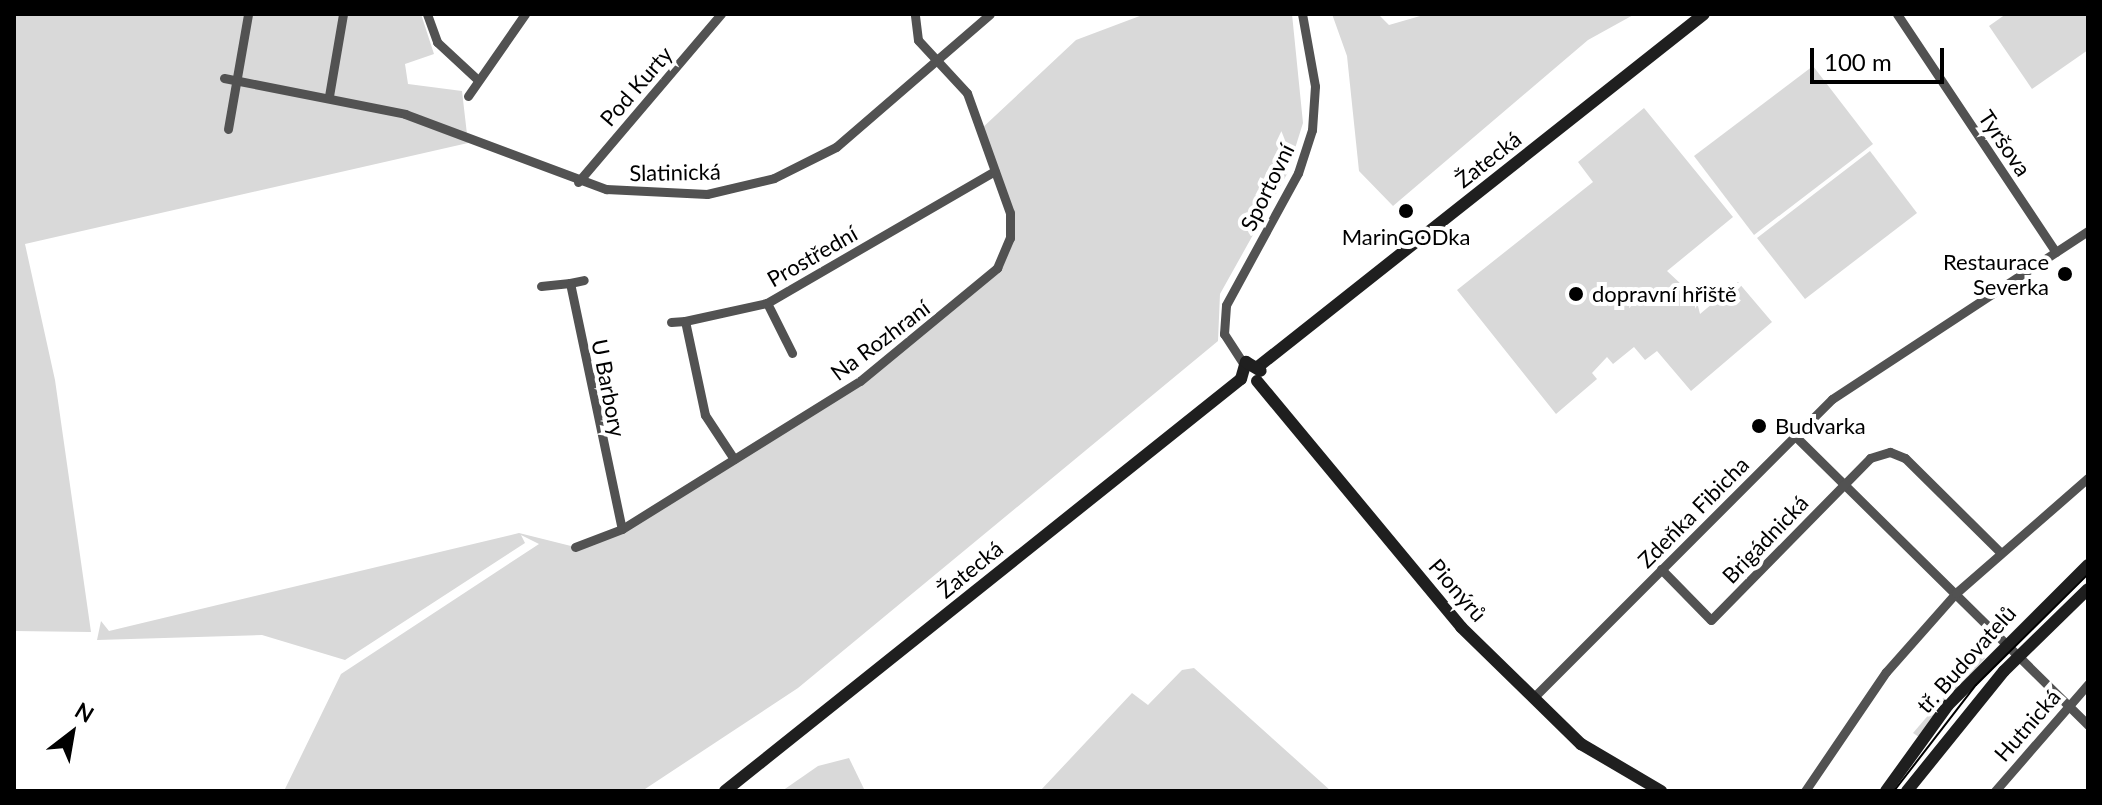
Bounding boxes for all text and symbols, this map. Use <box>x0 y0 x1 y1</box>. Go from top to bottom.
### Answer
scale bar <box>1814 32 1948 82</box>
street label: Pod Kurty <box>594 41 678 131</box>
text: 100 m <box>1824 47 1892 76</box>
street label: Tyršova <box>1973 105 2037 181</box>
street label: Žatecká <box>1450 125 1526 193</box>
street label: Sportovní <box>1235 139 1299 235</box>
street label: Slatinická <box>629 158 721 186</box>
marker: MarinGODka <box>1397 202 1415 220</box>
street label: Prostřední <box>762 220 862 292</box>
place label: MarinGODka <box>1342 224 1470 250</box>
place label: Restaurace Severka <box>1943 248 2049 300</box>
marker: Restaurace Severka <box>2056 265 2074 283</box>
place label: dopravní hřiště <box>1592 281 1737 307</box>
marker: dopravní hřiště <box>1567 285 1585 303</box>
street label: Na Rozhraní <box>825 294 935 386</box>
street label: U Barbory <box>587 337 631 439</box>
place label: Budvarka <box>1775 413 1866 439</box>
marker: Budvarka <box>1750 417 1768 435</box>
street label: Zdeňka Fibicha <box>1632 451 1754 573</box>
street label: Brigádnická <box>1717 489 1813 589</box>
street label: Žatecká <box>932 535 1008 603</box>
street label: Pionýrů <box>1424 553 1492 627</box>
street label: tř. Budovatelů <box>1911 600 2021 718</box>
street label: Hutnická <box>1989 684 2065 766</box>
north arrow <box>32 693 112 773</box>
text: N <box>70 696 99 728</box>

